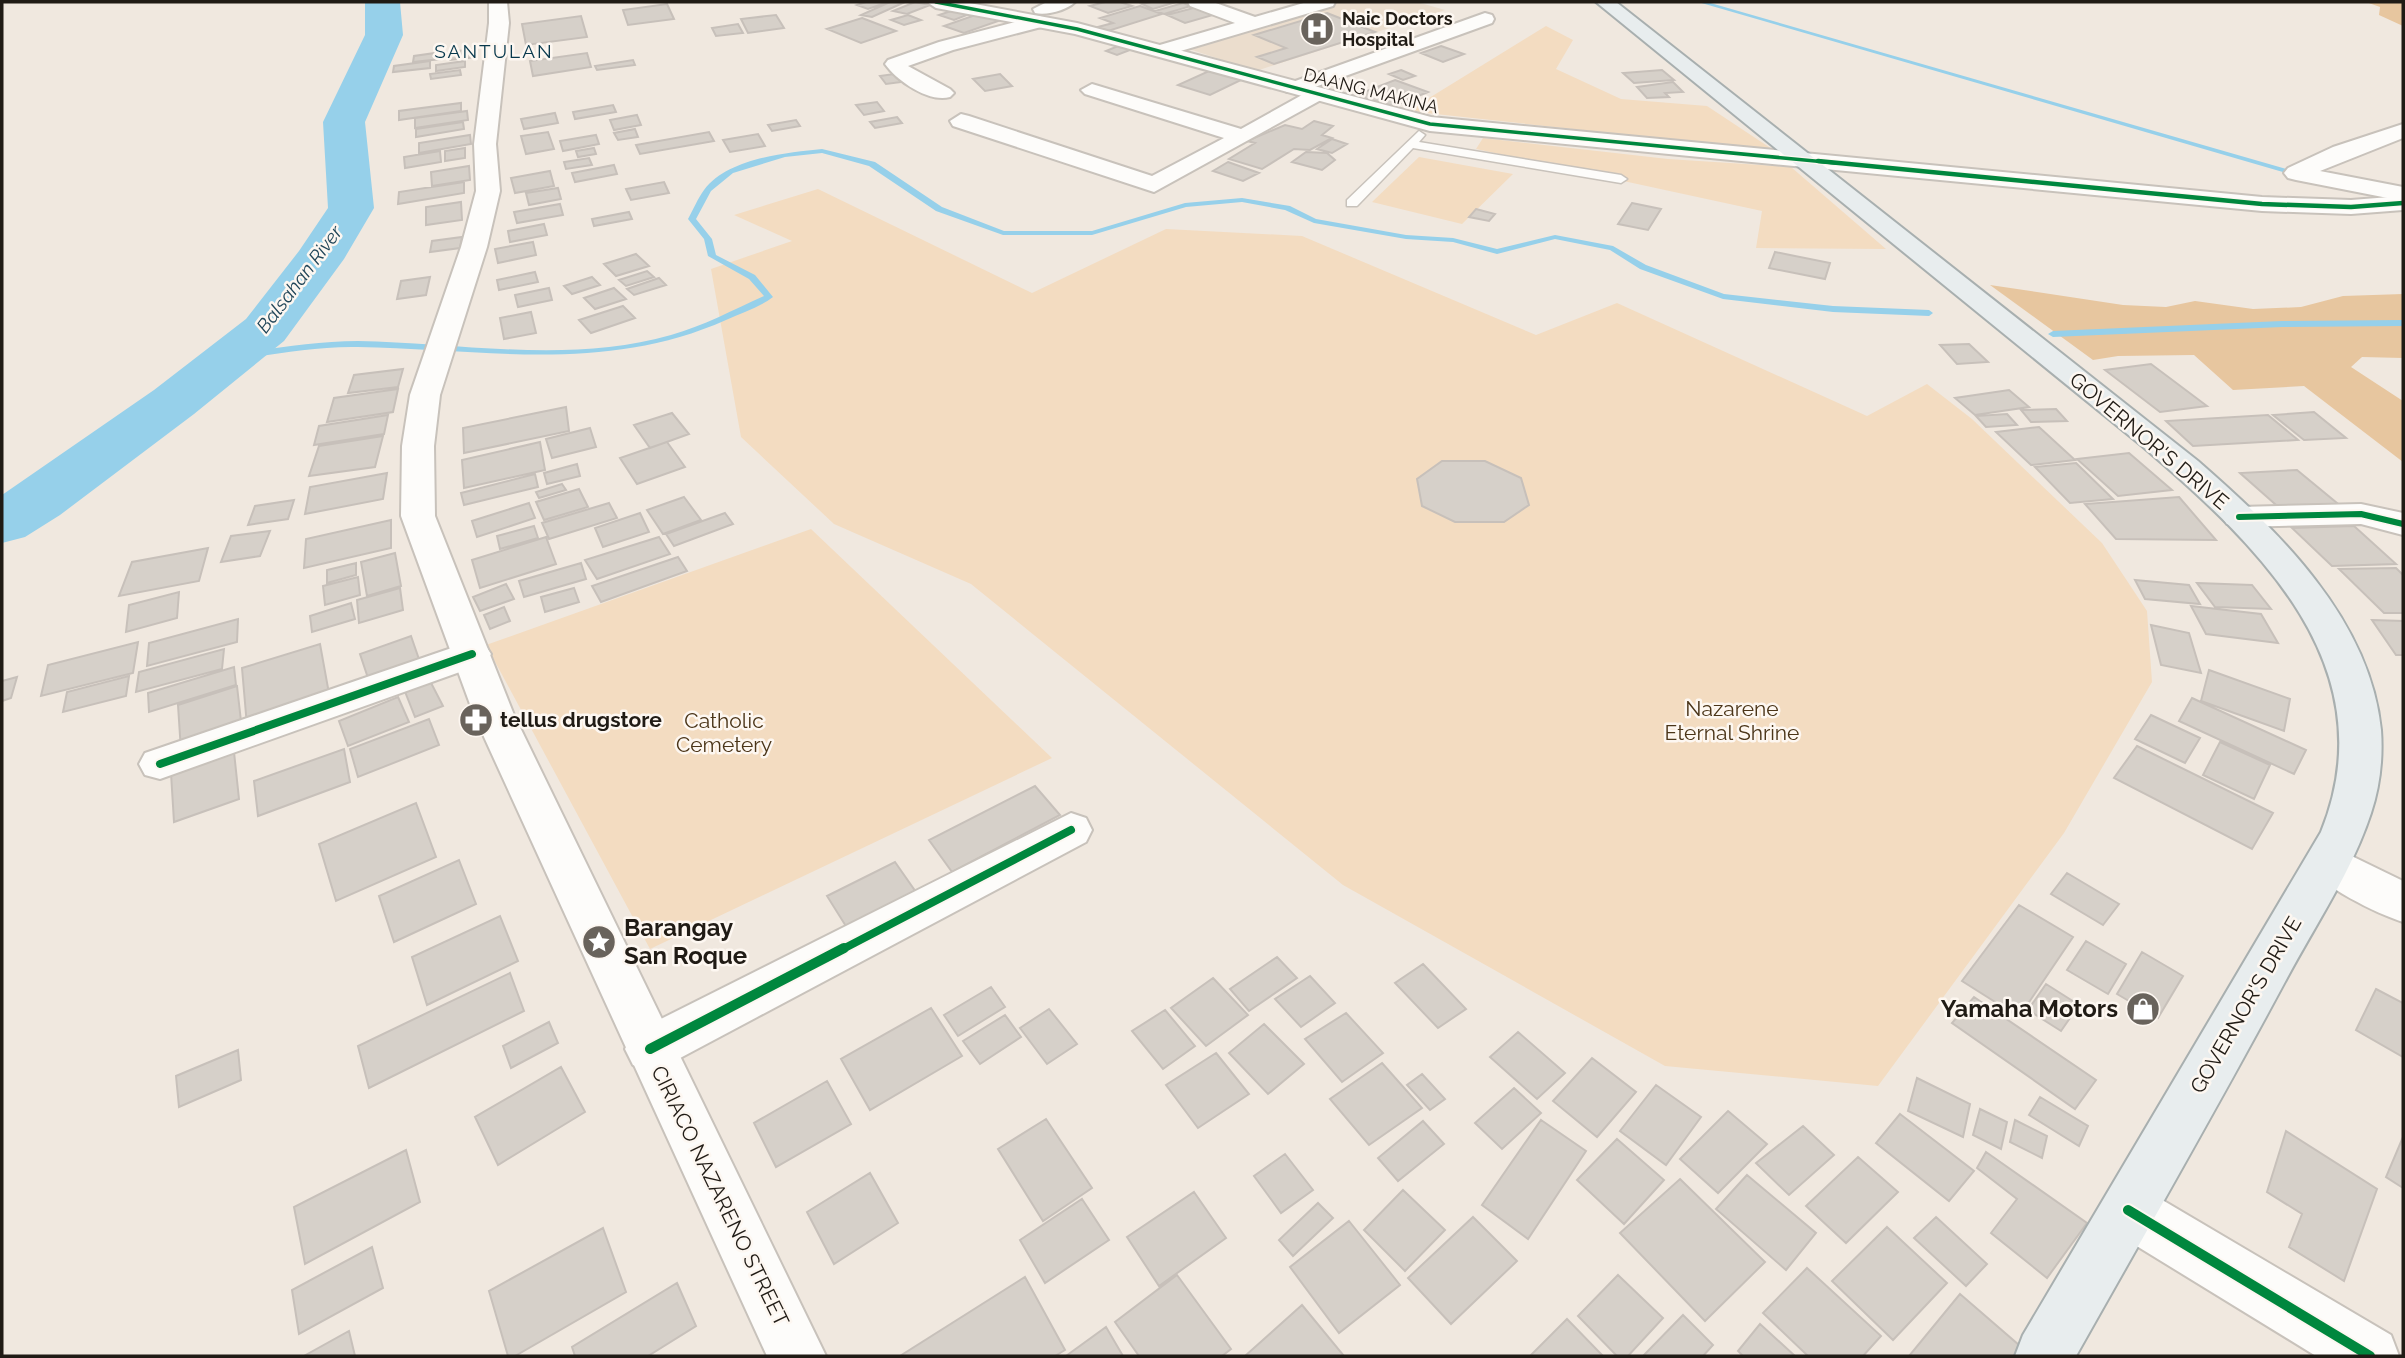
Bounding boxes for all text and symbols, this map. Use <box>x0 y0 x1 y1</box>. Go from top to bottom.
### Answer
place label: Naic Doctors Hospital <box>1342 8 1453 50</box>
hospital icon: Naic Doctors Hospital <box>1298 10 1336 48</box>
district label: SANTULAN <box>434 40 554 62</box>
street label: DAANG MAKINA <box>1302 64 1441 117</box>
water label: Balsahan River <box>252 220 347 337</box>
street label: GOVERNOR'S DRIVE <box>2065 367 2234 514</box>
park label: Nazarene Eternal Shrine <box>1665 696 1799 745</box>
pharmacy icon: tellus drugstore <box>457 701 495 739</box>
place label: tellus drugstore <box>500 707 662 732</box>
park label: Catholic Cemetery <box>676 708 772 757</box>
street label: GOVERNOR'S DRIVE <box>2185 912 2306 1098</box>
place label: Barangay San Roque <box>624 913 747 970</box>
place icon: Barangay San Roque <box>580 923 618 961</box>
shop icon: Yamaha Motors <box>2124 990 2162 1028</box>
place label: Yamaha Motors <box>1941 994 2118 1023</box>
street label: CIRIACO NAZARENO STREET <box>646 1061 795 1330</box>

